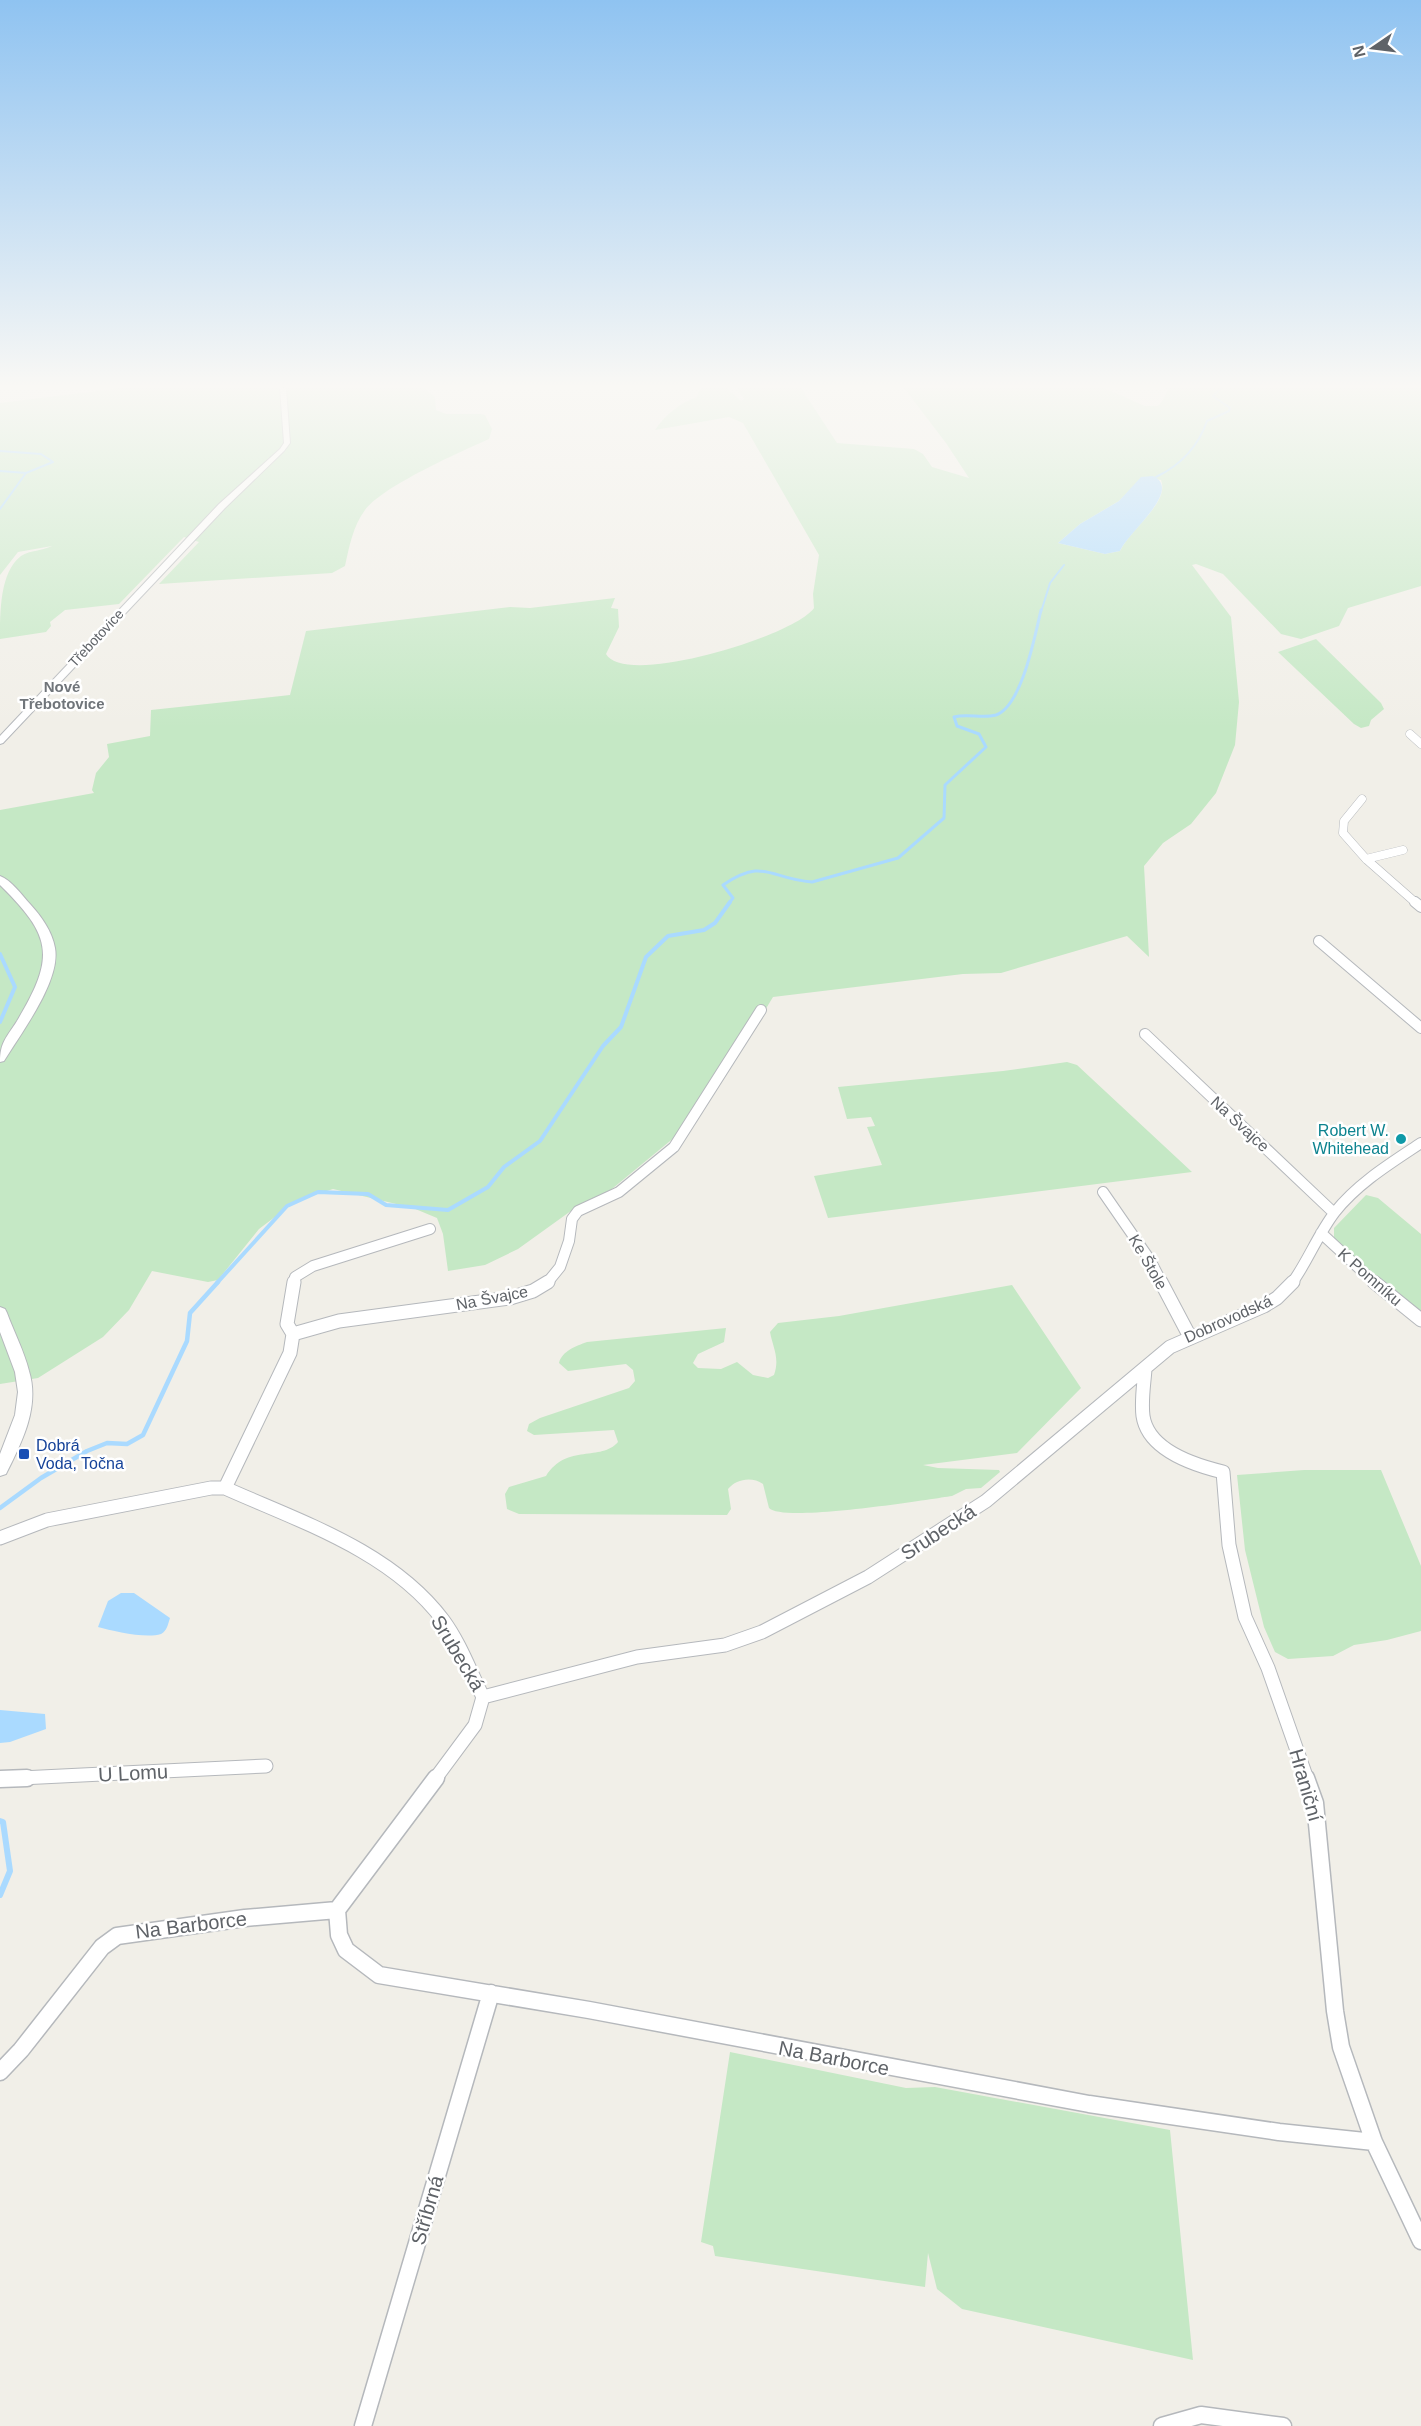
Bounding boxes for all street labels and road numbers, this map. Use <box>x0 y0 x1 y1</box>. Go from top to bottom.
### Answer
street label: Třebotovice <box>65 606 127 670</box>
street label: Na Švajce <box>1208 1092 1273 1155</box>
street label: Ke Štole <box>1126 1231 1171 1293</box>
street label: K Pomníku <box>1335 1245 1405 1309</box>
street label: Na Švajce <box>454 1282 530 1313</box>
street label: Dobrovodská <box>1181 1292 1275 1346</box>
street label: Srubecká <box>897 1499 980 1564</box>
street label: Srubecká <box>427 1611 490 1696</box>
street label: Hraniční <box>1285 1746 1327 1824</box>
street label: U Lomu <box>97 1760 169 1786</box>
street label: Na Barborce <box>134 1907 248 1943</box>
street label: Na Barborce <box>777 2036 891 2080</box>
street label: Stříbrná <box>407 2172 448 2247</box>

